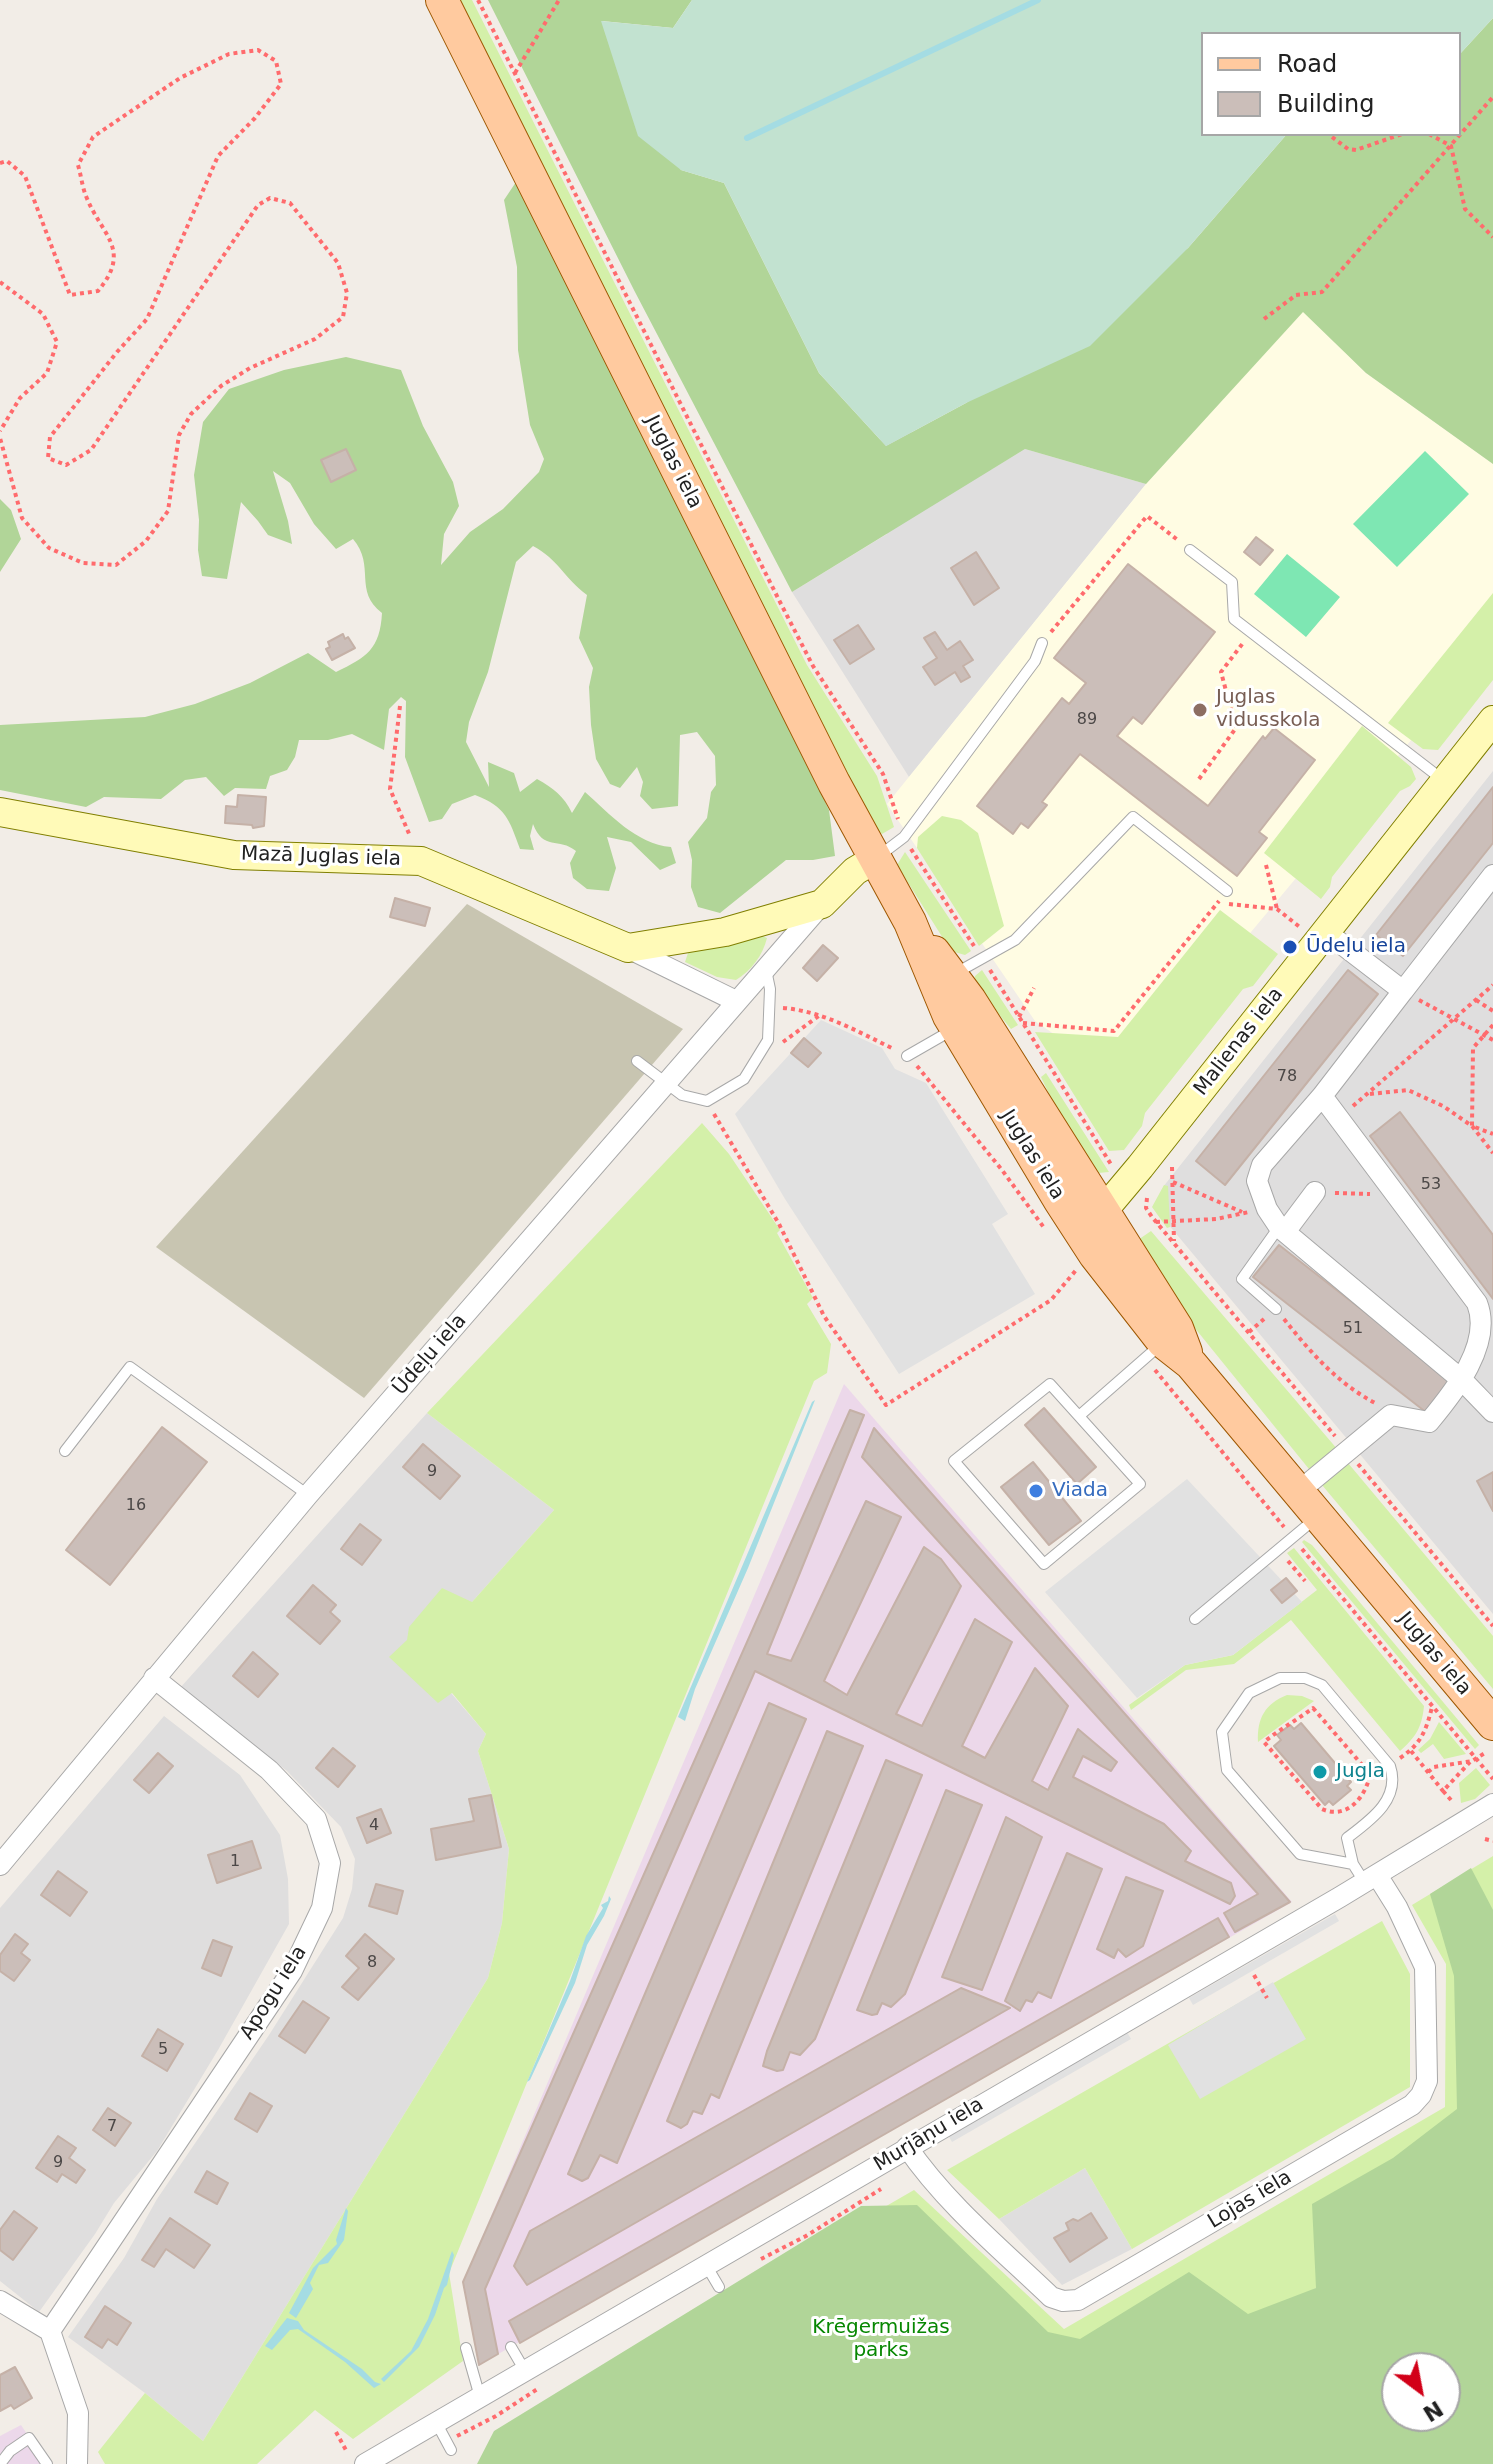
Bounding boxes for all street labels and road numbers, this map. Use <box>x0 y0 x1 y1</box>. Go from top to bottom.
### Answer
street label: Juglas iela <box>639 411 707 513</box>
street label: Mazā Juglas iela <box>241 842 401 872</box>
street label: Malienas iela <box>1189 983 1289 1101</box>
street label: Juglas iela <box>995 1106 1069 1204</box>
street label: Ūdeļu iela <box>388 1309 472 1401</box>
street label: Juglas iela <box>1392 1607 1476 1701</box>
street label: Apogu iela <box>236 1942 312 2044</box>
street label: Murjāņu iela <box>870 2093 988 2177</box>
street label: Lojas iela <box>1204 2166 1296 2234</box>

